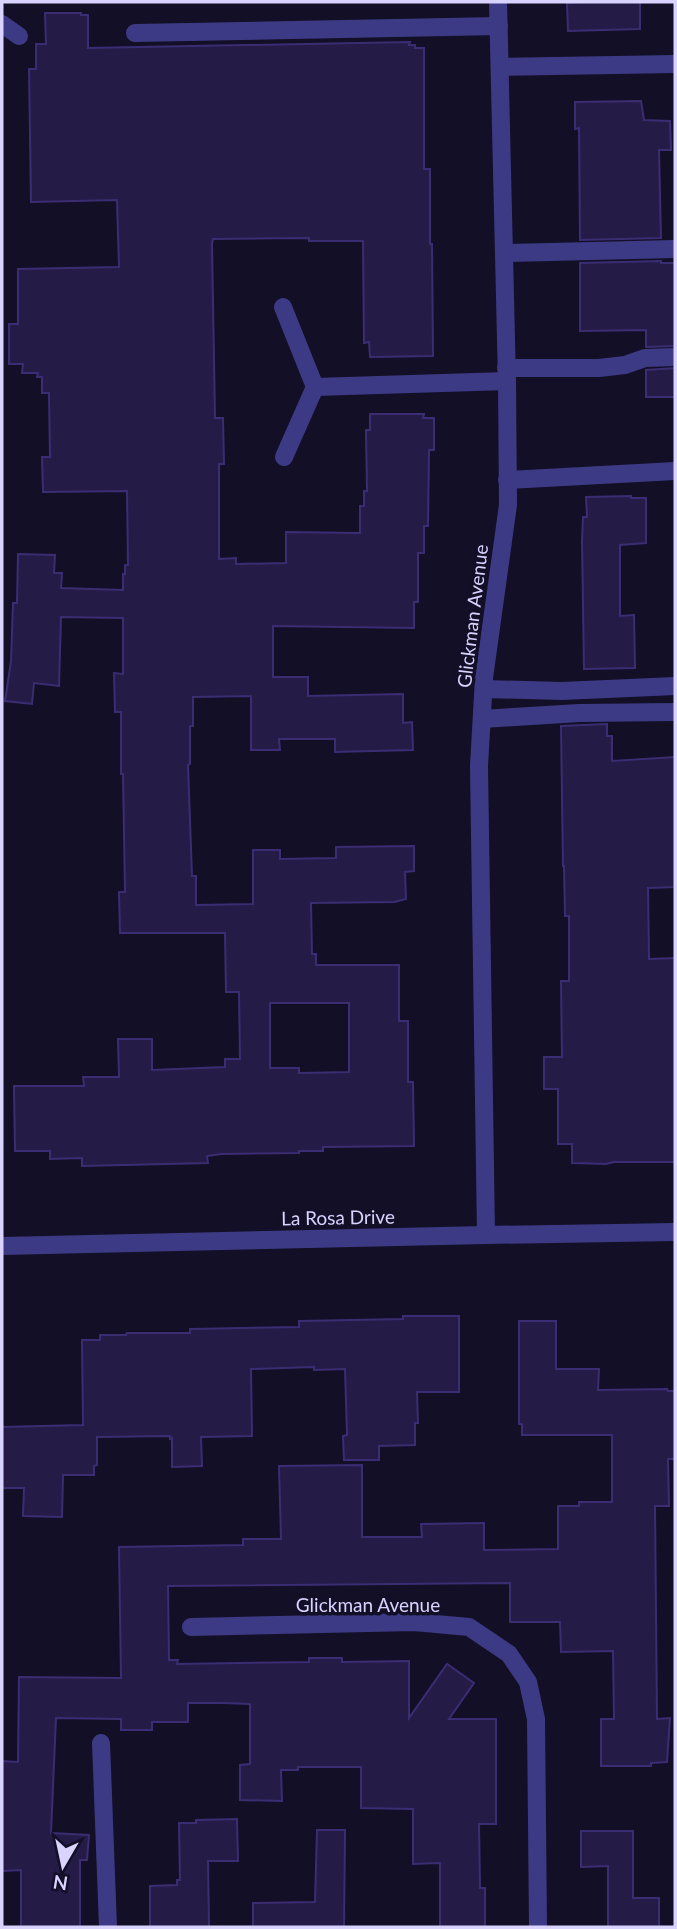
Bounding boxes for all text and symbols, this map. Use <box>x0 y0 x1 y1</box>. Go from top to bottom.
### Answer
street label: Glickman Avenue <box>452 543 492 689</box>
street label: La Rosa Drive <box>281 1205 395 1229</box>
street label: Glickman Avenue <box>296 1593 440 1616</box>
north arrow <box>28 1831 98 1901</box>
text: N <box>51 1871 69 1896</box>

